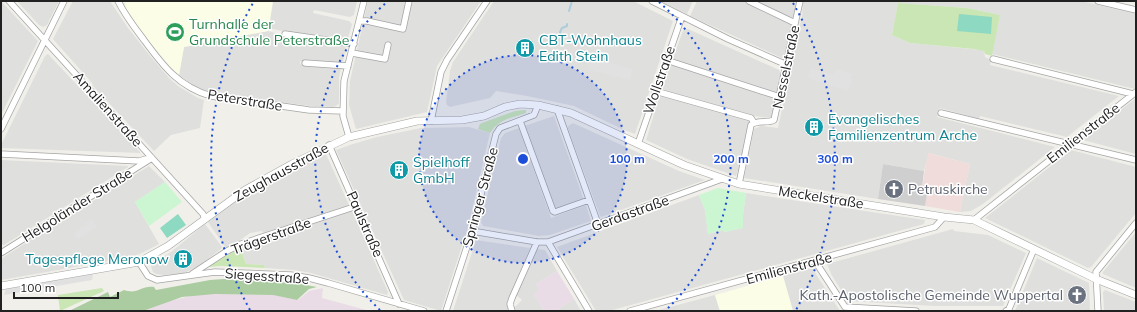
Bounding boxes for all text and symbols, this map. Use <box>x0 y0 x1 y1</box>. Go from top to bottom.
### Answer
place label: Turnhalle der Grundschule Peterstraße <box>189 15 349 49</box>
sports icon: Turnhalle der Grundschule Peterstraße <box>164 21 186 43</box>
street label: Nesselstraße <box>768 24 804 110</box>
place label: CBT-Wohnhaus Edith Stein <box>539 31 642 65</box>
building icon: CBT-Wohnhaus Edith Stein <box>514 37 536 59</box>
street label: Wollstraße <box>639 43 679 117</box>
street label: Amalienstraße <box>69 68 147 150</box>
street label: Peterstraße <box>206 85 284 115</box>
street label: Emilienstraße <box>1043 99 1123 167</box>
place label: Evangelisches Familienzentrum Arche <box>828 110 977 144</box>
building icon: Evangelisches Familienzentrum Arche <box>803 116 825 138</box>
street label: Zeughausstraße <box>230 139 332 205</box>
street label: Springer Straße <box>458 145 502 249</box>
text: 100 m <box>609 151 645 166</box>
text: 200 m <box>713 151 749 166</box>
text: 300 m <box>817 151 853 166</box>
centre of rings <box>516 152 530 166</box>
place label: Spielhoff GmbH <box>413 153 470 187</box>
building icon: Spielhoff GmbH <box>388 159 410 181</box>
street label: Helgoländer Straße <box>19 164 135 246</box>
church icon: Petruskirche <box>883 178 905 200</box>
place label: Petruskirche <box>908 180 988 198</box>
street label: Meckelstraße <box>777 181 865 213</box>
street label: Paulstraße <box>342 188 388 260</box>
street label: Gerdastraße <box>589 191 671 235</box>
street label: Trägerstraße <box>229 213 313 259</box>
building icon: Tagespflege Meronow <box>172 248 194 270</box>
street label: Emilienstraße <box>744 248 834 288</box>
place label: Tagespflege Meronow <box>26 250 169 268</box>
street label: Siegesstraße <box>224 264 310 288</box>
scale bar <box>14 274 118 300</box>
text: 100 m <box>20 280 55 295</box>
church icon: Kath.-Apostolische Gemeinde Wuppertal <box>1066 284 1088 306</box>
place label: Kath.-Apostolische Gemeinde Wuppertal <box>799 286 1063 304</box>

